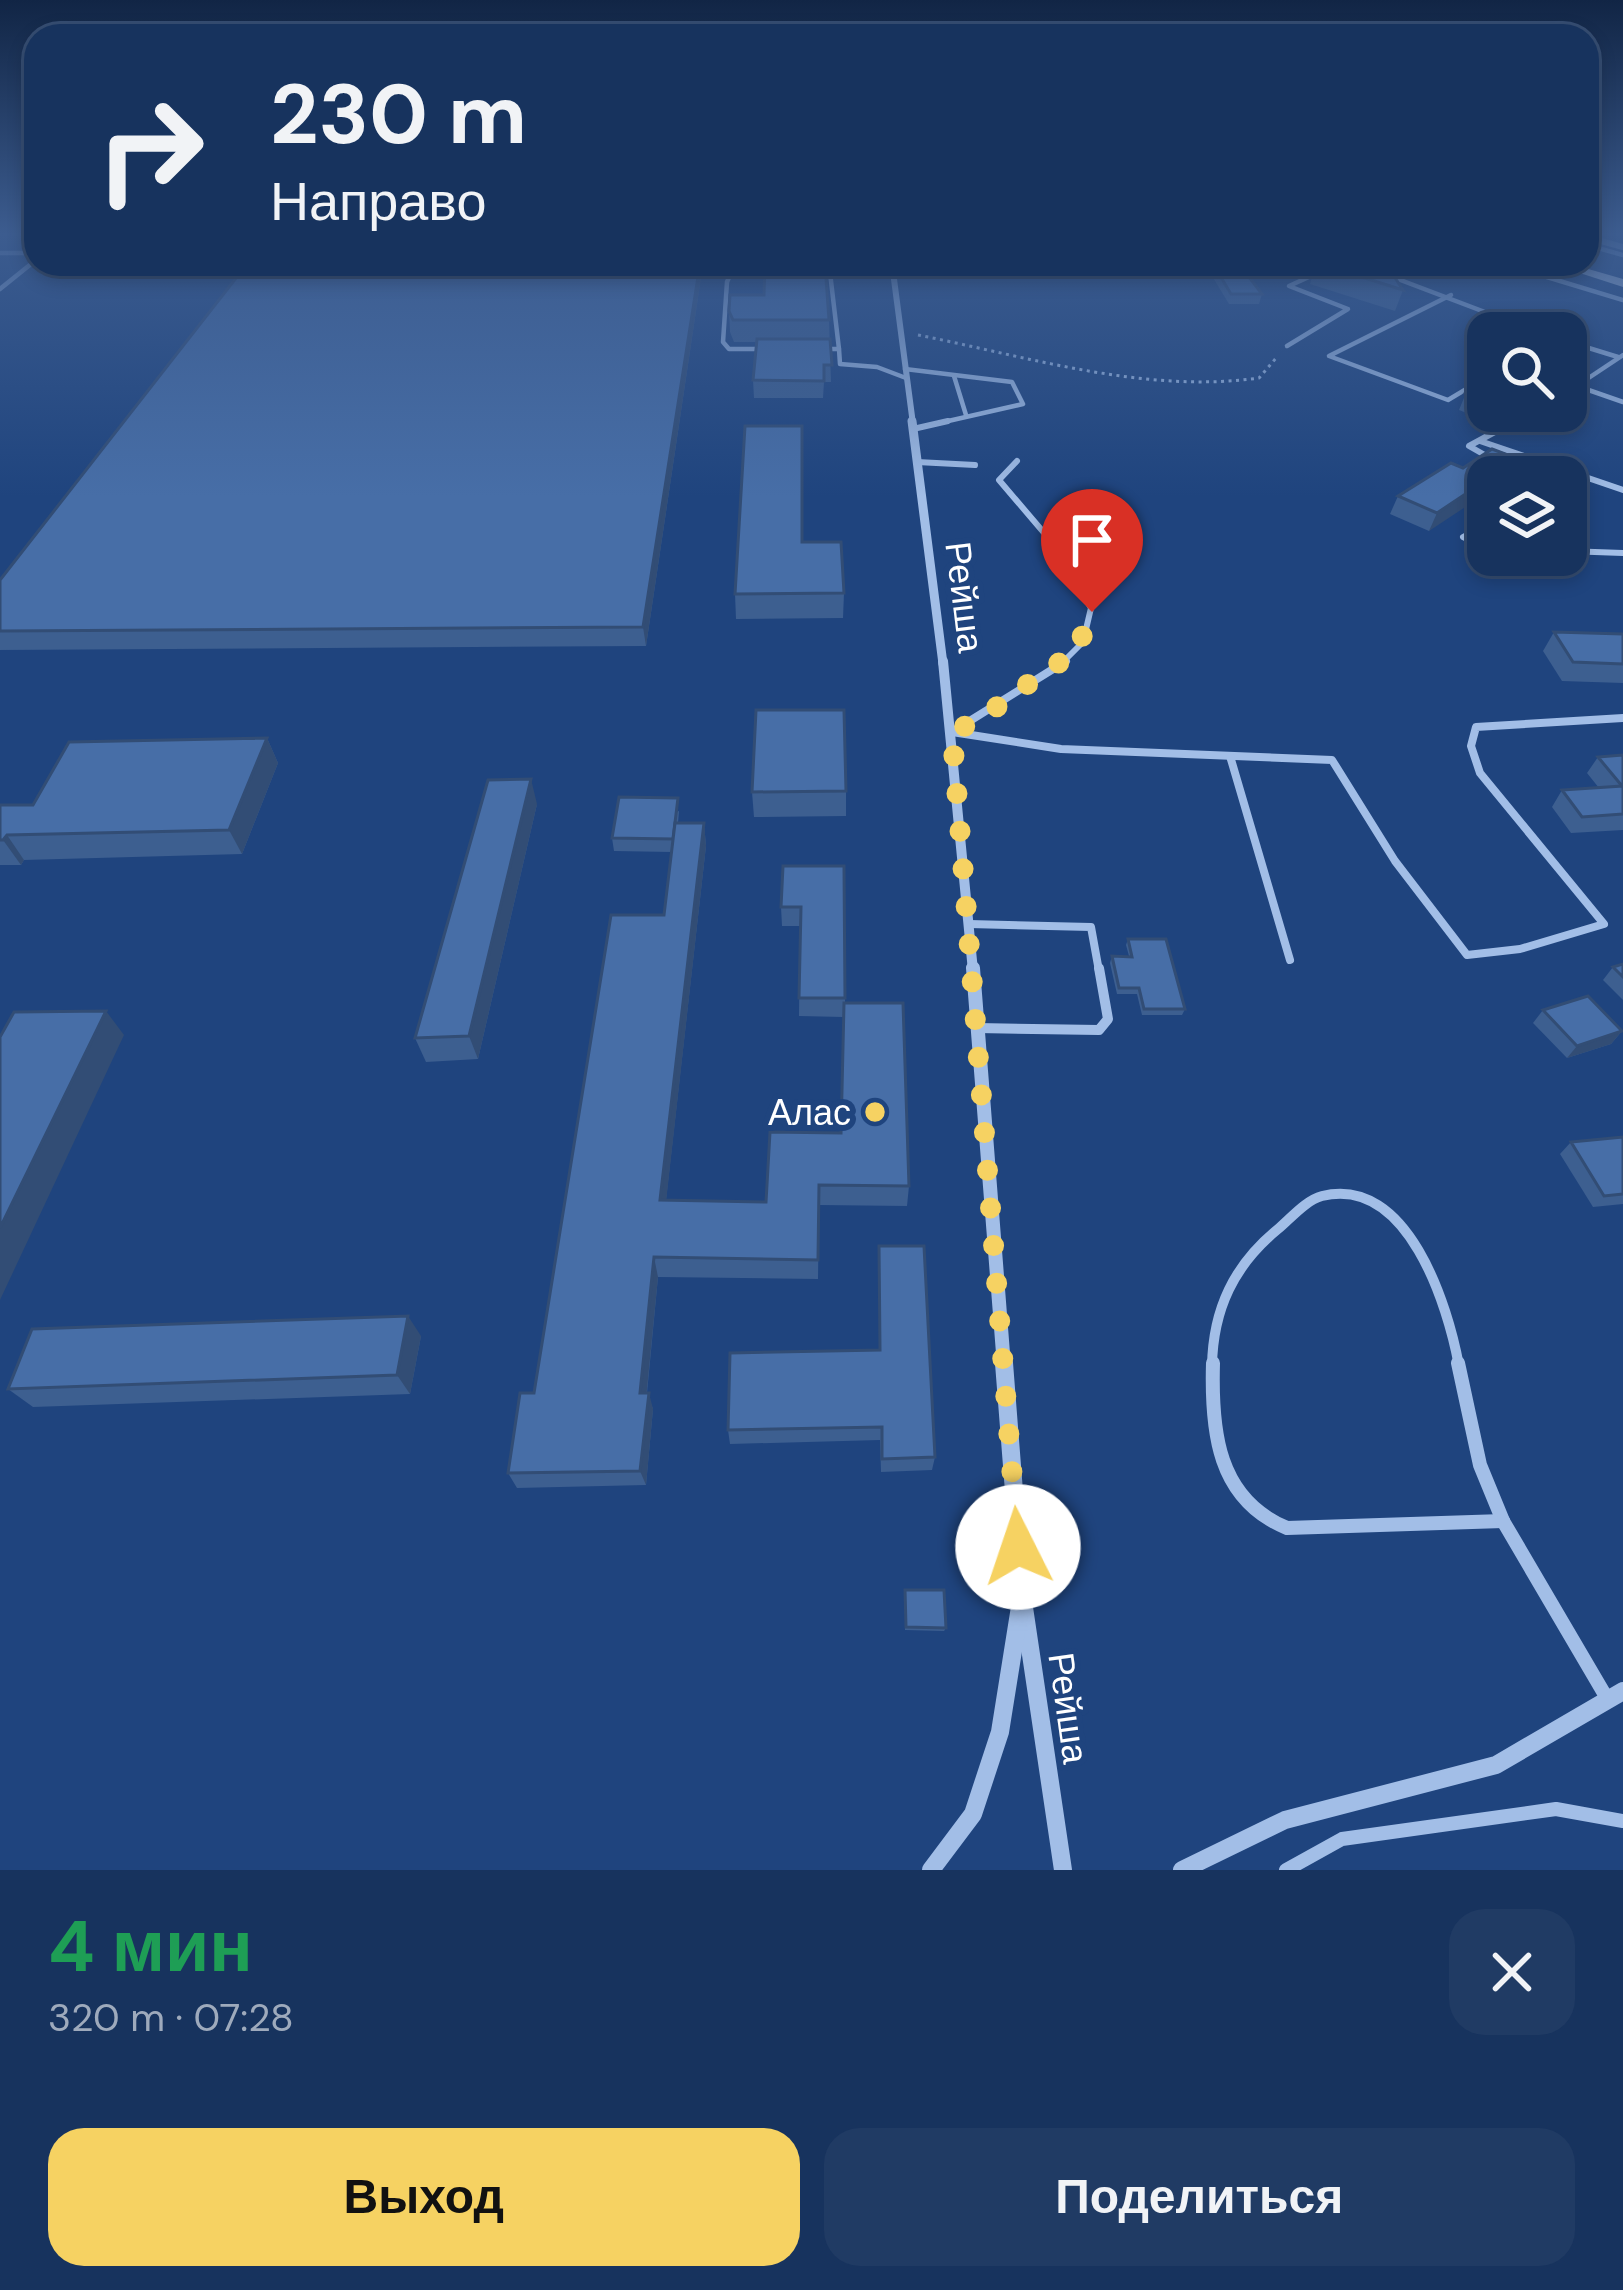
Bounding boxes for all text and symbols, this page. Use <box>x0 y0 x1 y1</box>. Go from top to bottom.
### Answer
text: 230 m <box>270 60 527 169</box>
icon: right <box>72 72 228 228</box>
text: Направо <box>270 166 486 237</box>
map controls <box>1467 312 1587 576</box>
button: search <box>1467 312 1587 432</box>
button: layers <box>1467 456 1587 576</box>
pin <box>1041 489 1143 612</box>
icon: arrive <box>1059 507 1125 573</box>
street label: Рейша <box>934 539 995 656</box>
place label: Алас <box>768 1089 851 1136</box>
marker: Алас <box>862 1099 888 1125</box>
position arrow <box>955 1484 1081 1610</box>
street label: Рейша <box>1037 1650 1100 1767</box>
text: 4 мин <box>48 1900 253 1993</box>
button: close <box>1449 1909 1575 2035</box>
text: 320 m · 07:28 <box>48 1992 294 2043</box>
button: Выход <box>48 2128 800 2266</box>
button: Поделиться <box>824 2128 1575 2266</box>

